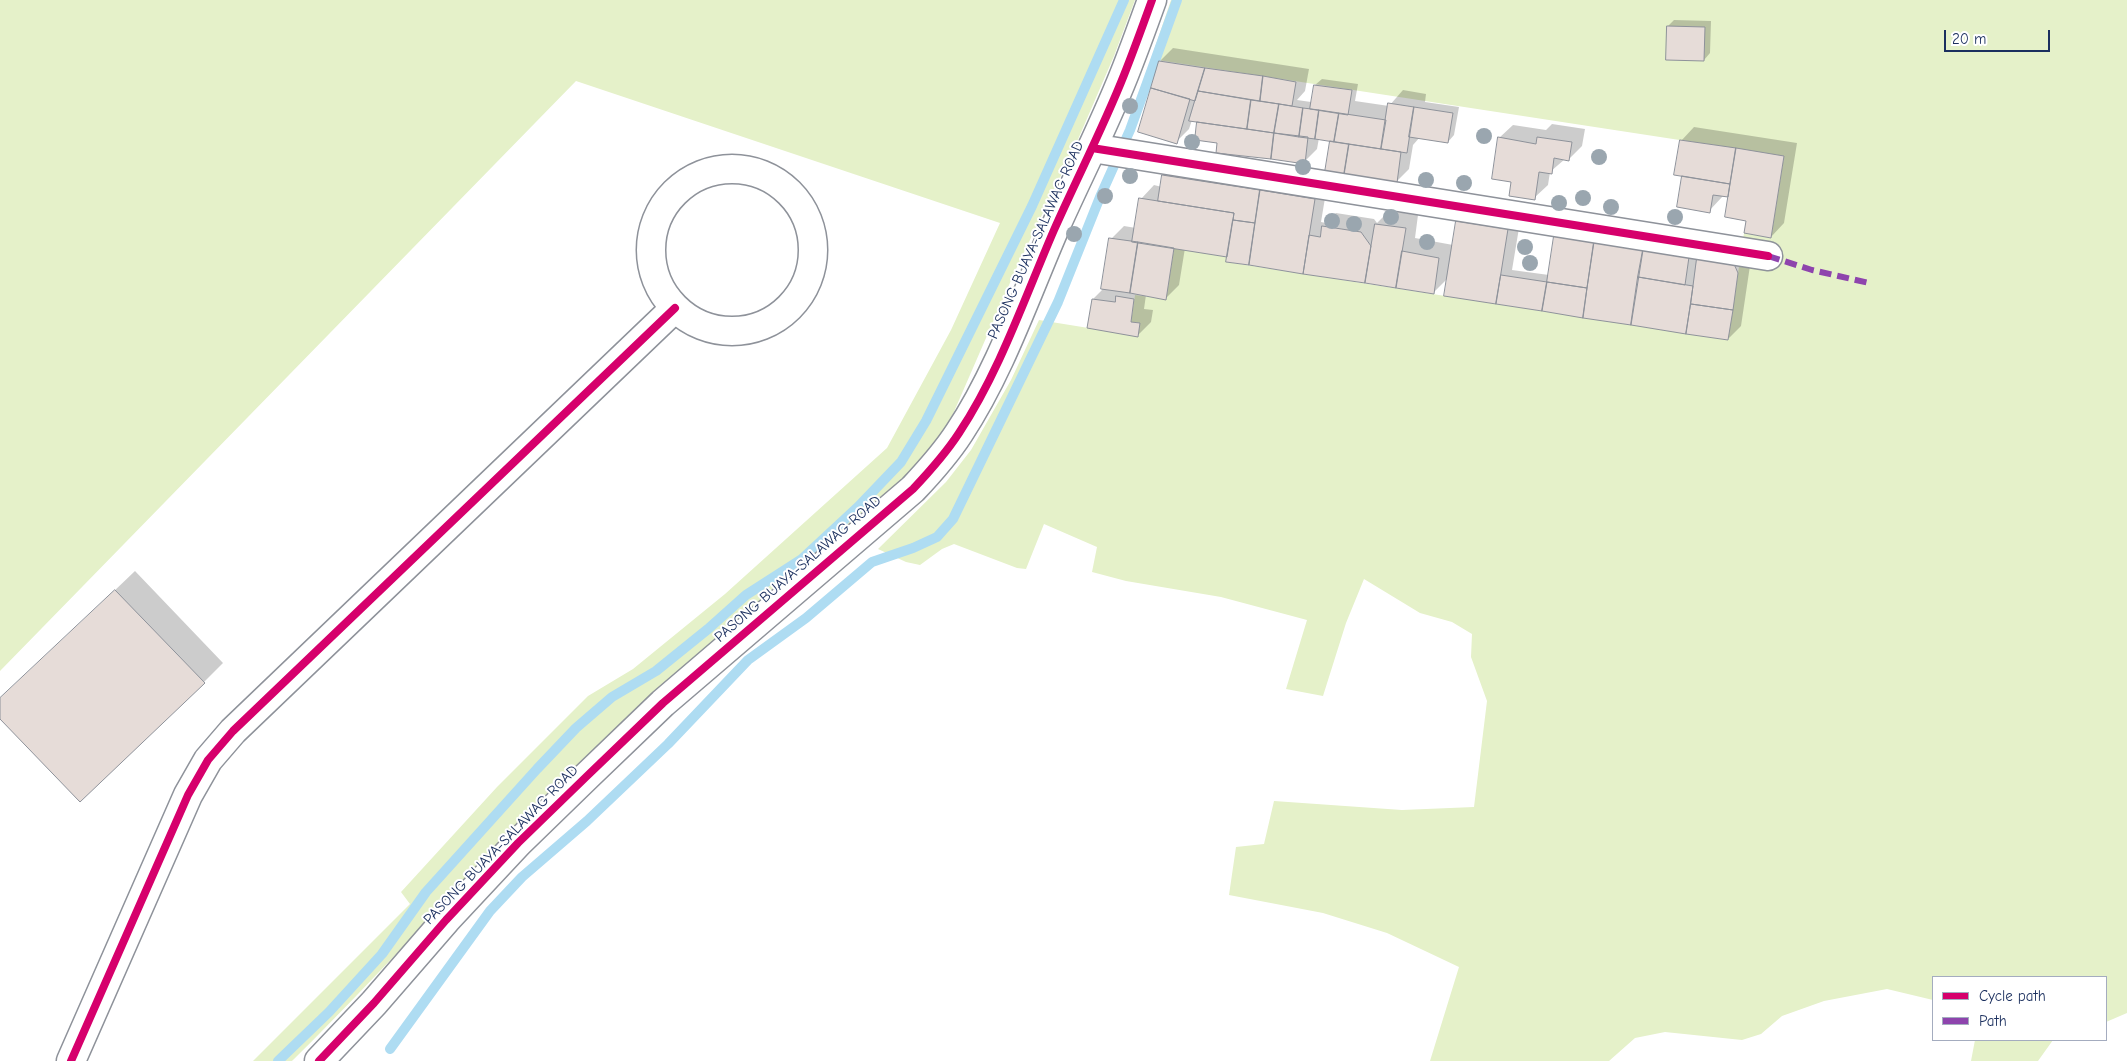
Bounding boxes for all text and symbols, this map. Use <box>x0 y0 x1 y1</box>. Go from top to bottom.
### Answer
scale bar <box>1947 20 2053 52</box>
text: 20 m <box>1952 30 1986 48</box>
street label: PASONG BUAYA-SALAWAG ROAD <box>984 138 1088 342</box>
street label: PASONG BUAYA-SALAWAG ROAD <box>711 492 885 646</box>
street label: PASONG BUAYA-SALAWAG ROAD <box>420 761 582 929</box>
legend <box>1932 976 2107 1041</box>
text: Cycle path <box>1979 987 2046 1005</box>
text: Path <box>1979 1012 2007 1030</box>

